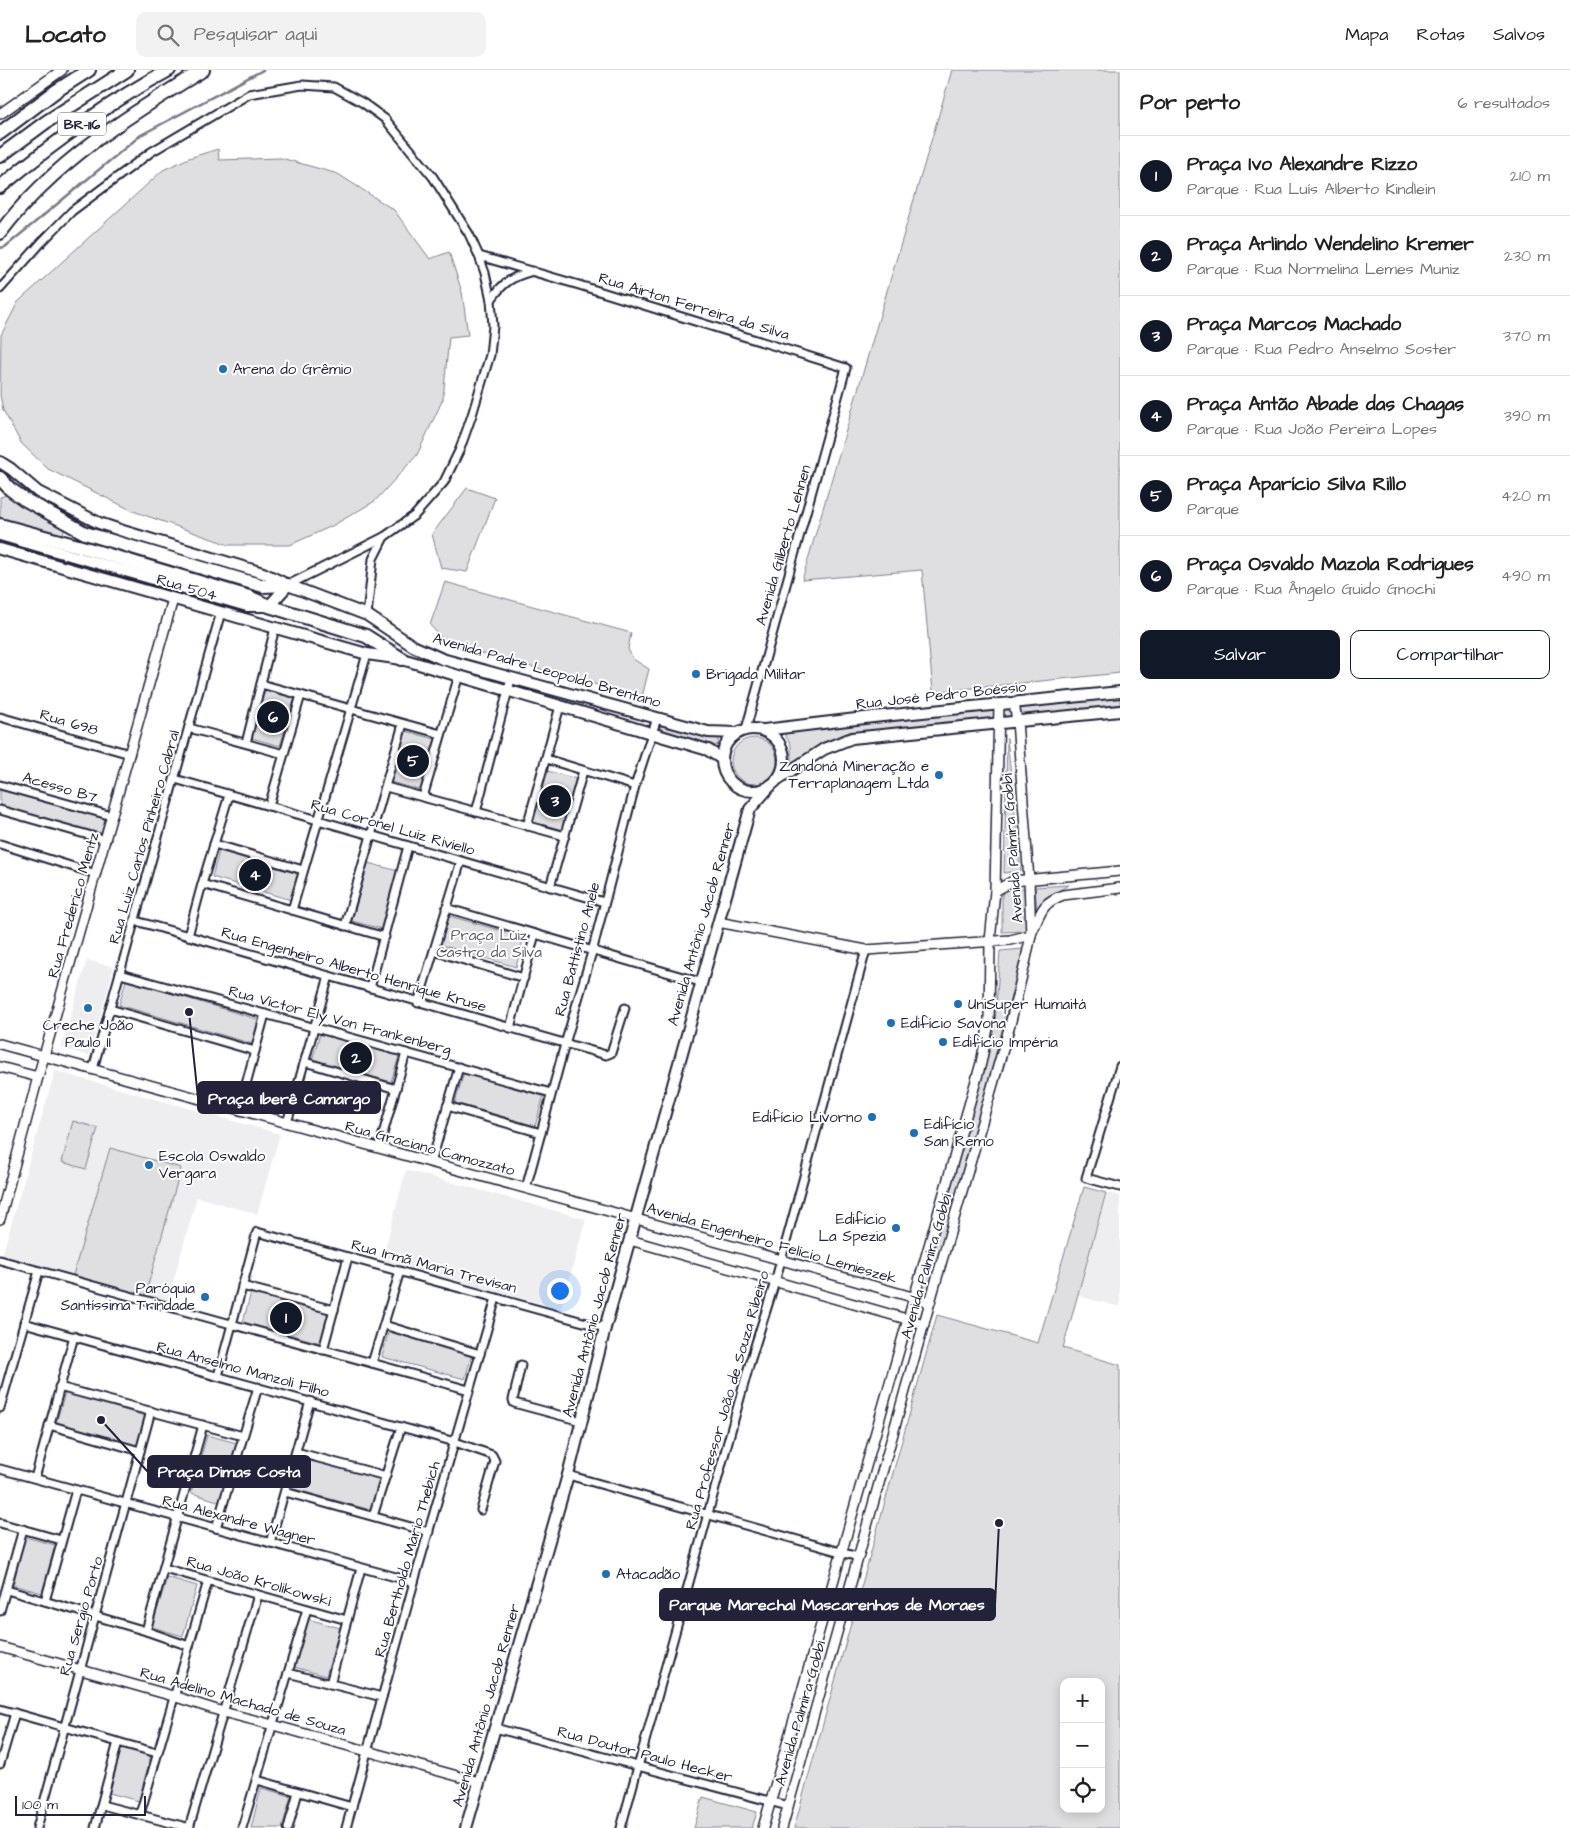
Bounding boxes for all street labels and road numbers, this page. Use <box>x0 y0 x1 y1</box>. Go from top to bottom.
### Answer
road number: BR-116 <box>58 112 106 136</box>
street label: Rua Airton Ferreira da Silva <box>596 267 792 346</box>
street label: Avenida Gilberto Lehnen <box>751 462 817 628</box>
street label: Rua 504 <box>154 569 220 606</box>
street label: Avenida Padre Leopoldo Brentano <box>430 628 664 713</box>
street label: Rua José Pedro Boéssio <box>855 676 1028 715</box>
street label: Rua 698 <box>37 704 101 741</box>
street label: Rua Luiz Carlos Pinheiro Cabral <box>104 728 185 946</box>
street label: Acesso B7 <box>20 767 100 808</box>
street label: Avenida Palmira Gobbi <box>997 772 1028 923</box>
street label: Rua Coronel Luiz Riviello <box>308 794 478 861</box>
street label: Avenida Antônio Jacob Renner <box>662 820 741 1028</box>
street label: Rua Frederico Mentz <box>43 829 104 980</box>
street label: Rua Battistino Anele <box>549 880 606 1019</box>
street label: Rua Engenheiro Alberto Henrique Kruse <box>219 922 489 1018</box>
street label: Rua Victor Ely Von Frankenberg <box>226 981 454 1061</box>
street label: Rua Graciano Camozzato <box>343 1116 518 1181</box>
street label: Avenida Palmira Gobbi <box>896 1190 957 1341</box>
street label: Avenida Engenheiro Felício Lemieszek <box>644 1198 899 1290</box>
street label: Avenida Antônio Jacob Renner <box>557 1211 632 1420</box>
street label: Rua Irmã Maria Trevisan <box>349 1234 519 1299</box>
street label: Rua Professor João de Souza Ribeiro <box>680 1268 775 1532</box>
street label: Rua Anselmo Manzoli Filho <box>154 1336 332 1403</box>
street label: Rua Bertholdo Mário Thebich <box>369 1458 446 1660</box>
street label: Rua Alexandre Wagner <box>160 1490 318 1552</box>
street label: Rua João Krolikowski <box>184 1551 334 1612</box>
street label: Rua Sergio Porto <box>54 1553 110 1679</box>
street label: Avenida Antônio Jacob Renner <box>447 1601 526 1809</box>
street label: Avenida Palmira Gobbi <box>770 1637 831 1788</box>
street label: Rua Adelino Machado de Souza <box>137 1662 349 1741</box>
street label: Rua Doutor Paulo Hecker <box>555 1721 735 1788</box>

